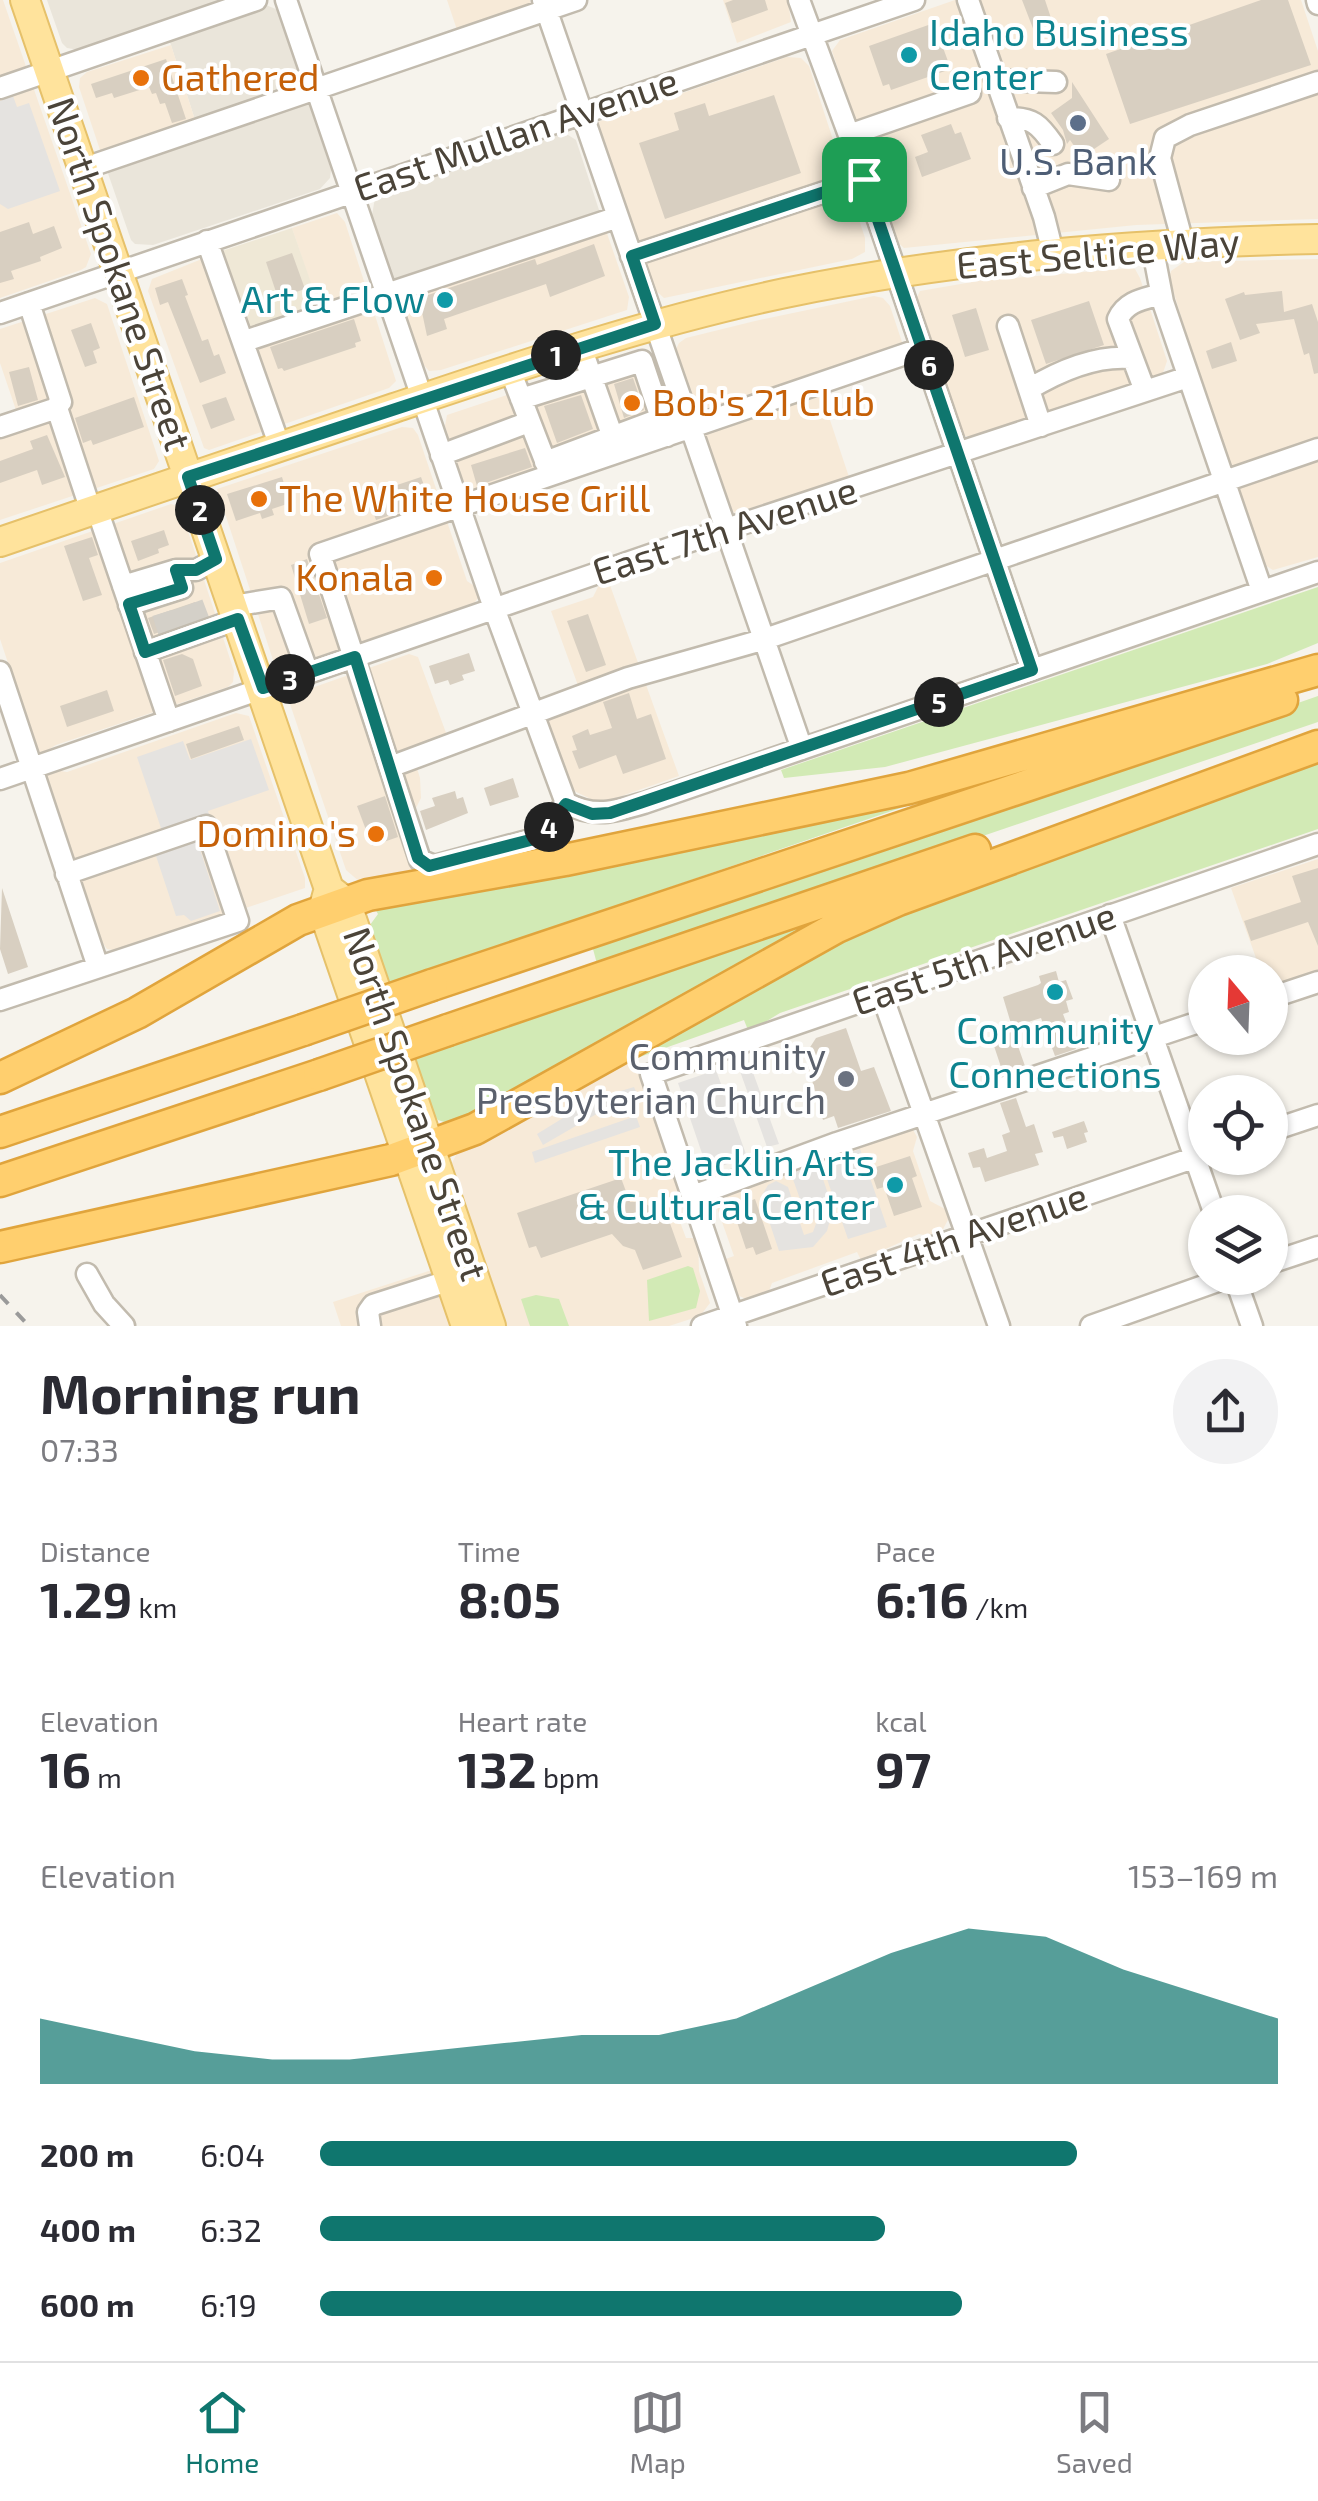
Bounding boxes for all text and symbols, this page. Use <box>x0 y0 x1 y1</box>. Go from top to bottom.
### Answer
place label: Idaho Business Center <box>929 8 1189 98</box>
marker: Idaho Business Center <box>898 44 920 66</box>
place label: Gathered <box>161 53 320 99</box>
street label: East Mullan Avenue <box>347 56 683 210</box>
marker: Gathered <box>130 67 152 89</box>
street label: North Spokane Street <box>39 91 203 456</box>
marker: U.S. Bank <box>1067 112 1089 134</box>
pin <box>822 137 907 222</box>
place label: U.S. Bank <box>999 137 1157 183</box>
icon: arrive <box>837 152 892 207</box>
street label: East Seltice Way <box>954 217 1241 287</box>
place label: Art & Flow <box>241 275 425 321</box>
marker: Art & Flow <box>434 289 456 311</box>
pin: 1 <box>531 330 581 380</box>
text: 1 <box>550 338 562 372</box>
pin: 6 <box>904 340 954 390</box>
text: 6 <box>921 348 937 382</box>
place label: Bob's 21 Club <box>652 378 875 424</box>
marker: Bob's 21 Club <box>621 392 643 414</box>
street label: East 7th Avenue <box>586 465 862 594</box>
place label: The White House Grill <box>279 474 650 520</box>
pin: 2 <box>175 485 225 535</box>
marker: The White House Grill <box>248 488 270 510</box>
text: 2 <box>192 493 208 527</box>
place label: Konala <box>295 553 414 599</box>
marker: Konala <box>423 567 445 589</box>
pin: 3 <box>265 654 315 704</box>
text: 3 <box>282 662 298 696</box>
pin: 5 <box>914 677 964 727</box>
text: 5 <box>931 685 947 719</box>
pin: 4 <box>524 802 574 852</box>
place label: Domino's <box>196 809 356 855</box>
text: 4 <box>540 810 558 844</box>
marker: Domino's <box>365 823 387 845</box>
street label: East 5th Avenue <box>845 890 1121 1024</box>
street label: North Spokane Street <box>335 921 499 1286</box>
north arrow <box>1188 955 1288 1055</box>
map controls <box>1188 955 1288 1295</box>
marker: Community Connections <box>1044 981 1066 1003</box>
place label: Community Connections <box>948 1006 1162 1096</box>
place label: Community Presbyterian Church <box>476 1032 826 1122</box>
marker: Community Presbyterian Church <box>835 1068 857 1090</box>
button: locate <box>1188 1075 1288 1175</box>
place label: The Jacklin Arts & Cultural Center <box>578 1138 875 1228</box>
street label: East 4th Avenue <box>814 1171 1093 1305</box>
marker: The Jacklin Arts & Cultural Center <box>884 1174 906 1196</box>
button: layers <box>1188 1195 1288 1295</box>
text: Morning run <box>40 1359 361 1425</box>
button: share <box>1173 1359 1278 1464</box>
text: 07:33 <box>40 1430 119 1468</box>
text: Distance <box>40 1534 151 1568</box>
text: Time <box>458 1534 520 1568</box>
text: Pace <box>875 1534 936 1568</box>
text: 1.29 <box>40 1568 132 1628</box>
text: 8:05 <box>458 1568 561 1628</box>
text: 6:16 <box>875 1568 969 1628</box>
text: km <box>132 1590 177 1624</box>
text: /km <box>969 1590 1028 1624</box>
text: Elevation <box>40 1704 159 1738</box>
text: Heart rate <box>458 1704 587 1738</box>
text: kcal <box>875 1704 927 1738</box>
text: 16 <box>40 1738 91 1798</box>
text: 132 <box>458 1738 537 1798</box>
text: 97 <box>875 1738 931 1798</box>
text: m <box>91 1760 122 1794</box>
text: bpm <box>537 1760 600 1794</box>
text: Elevation <box>40 1856 176 1894</box>
text: 153–169 m <box>1128 1856 1278 1894</box>
text: 200 m <box>40 2135 134 2173</box>
text: 6:04 <box>200 2135 265 2173</box>
text: 400 m <box>40 2210 136 2248</box>
text: 6:32 <box>200 2210 262 2248</box>
text: 600 m <box>40 2285 134 2323</box>
text: 6:19 <box>200 2285 257 2323</box>
tab: Home <box>185 2385 259 2479</box>
tab: Map <box>630 2385 686 2479</box>
tab: Saved <box>1056 2385 1133 2479</box>

